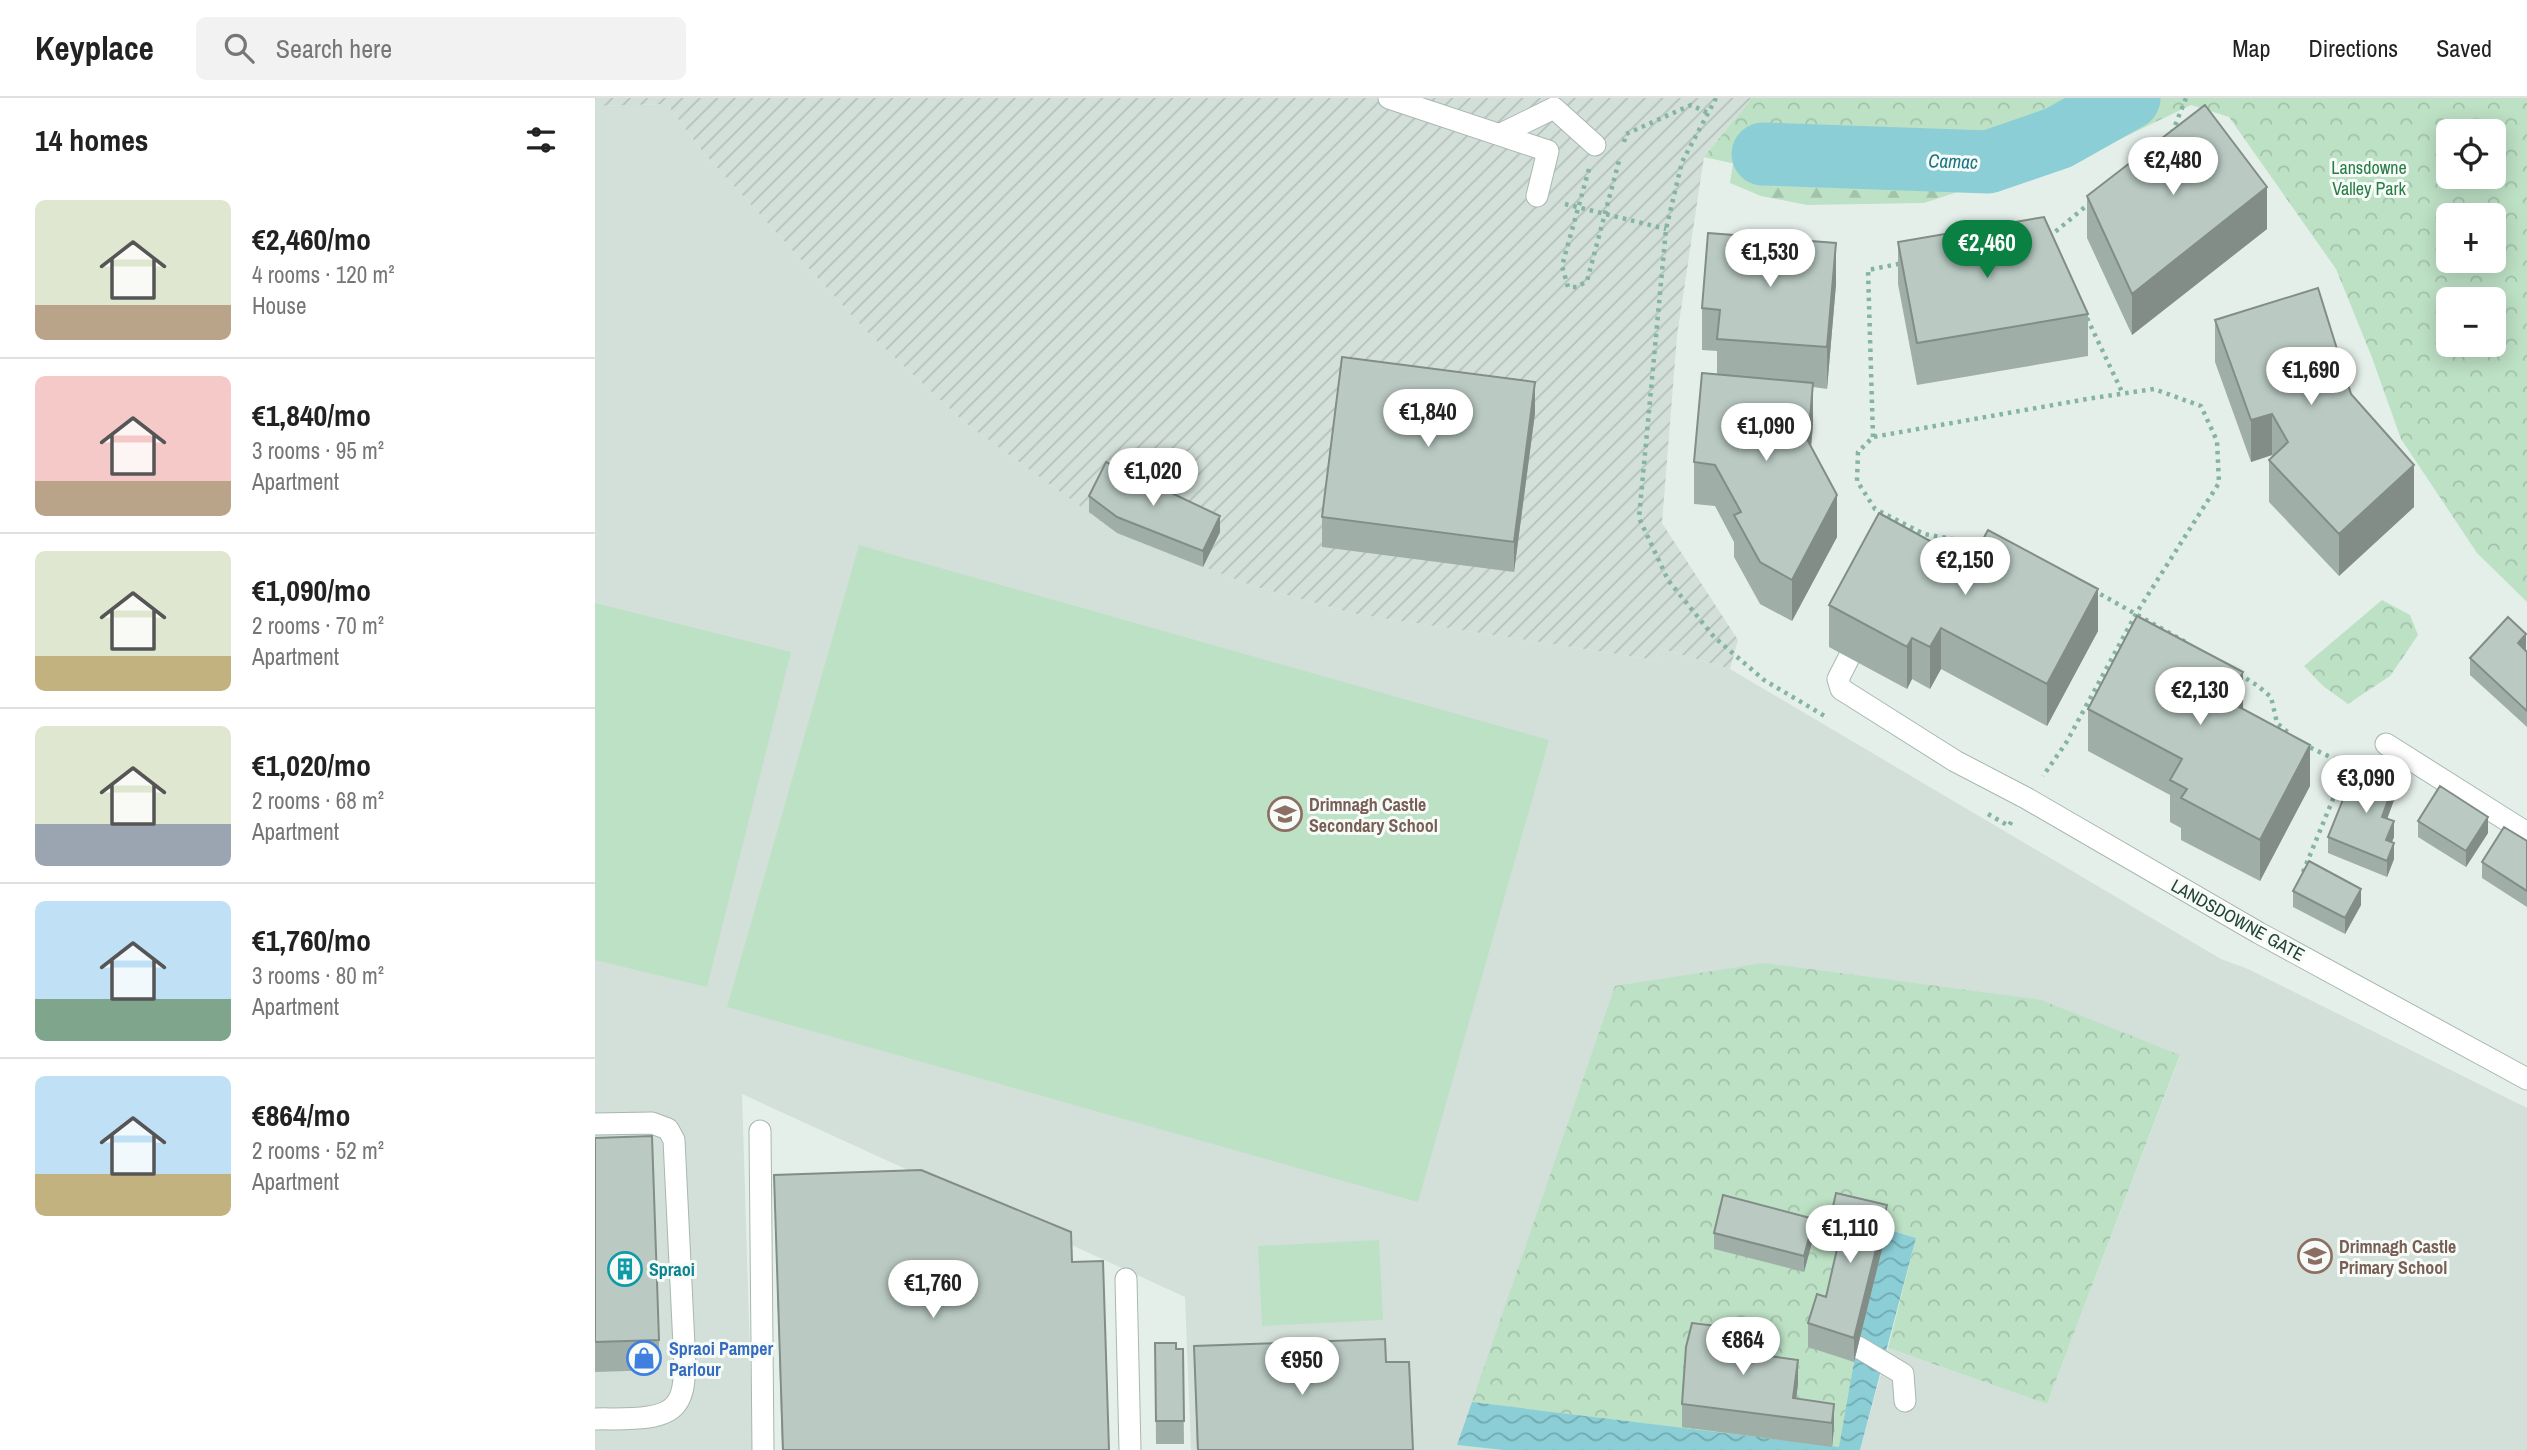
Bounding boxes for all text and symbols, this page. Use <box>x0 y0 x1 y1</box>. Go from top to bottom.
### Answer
search box <box>196 17 686 80</box>
text: Keyplace <box>35 26 154 70</box>
icon: search <box>220 29 258 67</box>
text: Search here <box>276 31 392 66</box>
text: Map <box>2232 32 2270 64</box>
text: Directions <box>2308 32 2398 64</box>
text: Saved <box>2436 32 2492 64</box>
map controls <box>2436 119 2506 357</box>
button: locate <box>2436 119 2506 189</box>
text: 14 homes <box>35 120 149 160</box>
icon: filters <box>522 121 560 159</box>
pin: €2,480 <box>2116 138 2230 197</box>
text: €2,480 <box>2144 144 2202 175</box>
water label: Camac <box>1928 147 1978 175</box>
park label: Lansdowne Valley Park <box>2331 155 2407 201</box>
button: + <box>2436 203 2506 273</box>
text: €2,460/mo <box>252 219 371 259</box>
pin: €2,460 <box>1930 220 2044 280</box>
text: €2,460 <box>1958 227 2016 258</box>
icon: home <box>91 228 175 312</box>
pin: €1,530 <box>1713 230 1827 289</box>
text: €1,530 <box>1741 236 1799 267</box>
text: 4 rooms · 120 m² <box>252 259 395 290</box>
button: − <box>2436 287 2506 357</box>
text: House <box>252 290 307 321</box>
pin: €1,690 <box>2254 348 2368 407</box>
text: €1,690 <box>2282 354 2340 385</box>
pin: €1,840 <box>1371 390 1485 449</box>
text: €1,840/mo <box>252 395 371 435</box>
text: €1,840 <box>1399 396 1457 427</box>
icon: home <box>91 404 175 488</box>
pin: €1,090 <box>1709 404 1823 463</box>
text: €1,090 <box>1737 410 1795 441</box>
text: 3 rooms · 95 m² <box>252 435 384 466</box>
pin: €1,020 <box>1096 448 1210 508</box>
text: €1,020 <box>1124 455 1182 486</box>
text: Apartment <box>252 466 339 497</box>
pin: €2,150 <box>1908 538 2022 597</box>
text: €2,150 <box>1936 544 1994 575</box>
text: €1,090/mo <box>252 570 371 610</box>
icon: home <box>91 579 175 663</box>
text: 2 rooms · 70 m² <box>252 610 384 641</box>
text: Apartment <box>252 641 339 672</box>
pin: €2,130 <box>2143 668 2257 727</box>
text: €2,130 <box>2171 674 2229 705</box>
text: €1,020/mo <box>252 745 371 785</box>
icon: home <box>91 754 175 838</box>
pin: €3,090 <box>2309 756 2423 815</box>
text: €3,090 <box>2337 762 2395 793</box>
text: 2 rooms · 68 m² <box>252 785 384 816</box>
place label: Drimnagh Castle Secondary School <box>1309 792 1438 838</box>
school or university icon: Drimnagh Castle Secondary School <box>1266 795 1304 833</box>
text: Apartment <box>252 816 339 847</box>
street label: LANDSDOWNE GATE <box>2167 873 2309 967</box>
text: €1,760/mo <box>252 920 371 960</box>
icon: home <box>91 929 175 1013</box>
text: 3 rooms · 80 m² <box>252 960 384 991</box>
text: Apartment <box>252 991 339 1022</box>
text: €864/mo <box>252 1095 350 1135</box>
icon: home <box>91 1104 175 1188</box>
text: 2 rooms · 52 m² <box>252 1135 384 1166</box>
text: Apartment <box>252 1166 339 1197</box>
pin: €1,110 <box>1793 1206 1907 1265</box>
text: €1,110 <box>1822 1212 1878 1243</box>
place label: Drimnagh Castle Primary School <box>2339 1234 2456 1280</box>
school or university icon: Drimnagh Castle Primary School <box>2296 1237 2334 1275</box>
building icon: Spraoi <box>606 1250 644 1288</box>
place label: Spraoi <box>649 1257 695 1282</box>
pin: €1,760 <box>876 1260 990 1320</box>
text: €1,760 <box>904 1267 962 1298</box>
pin: €864 <box>1702 1318 1784 1377</box>
text: €864 <box>1722 1324 1764 1355</box>
place label: Spraoi Pamper Parlour <box>669 1336 773 1382</box>
pin: €950 <box>1261 1338 1343 1397</box>
shop icon: Spraoi Pamper Parlour <box>625 1339 663 1377</box>
text: €950 <box>1281 1344 1323 1375</box>

